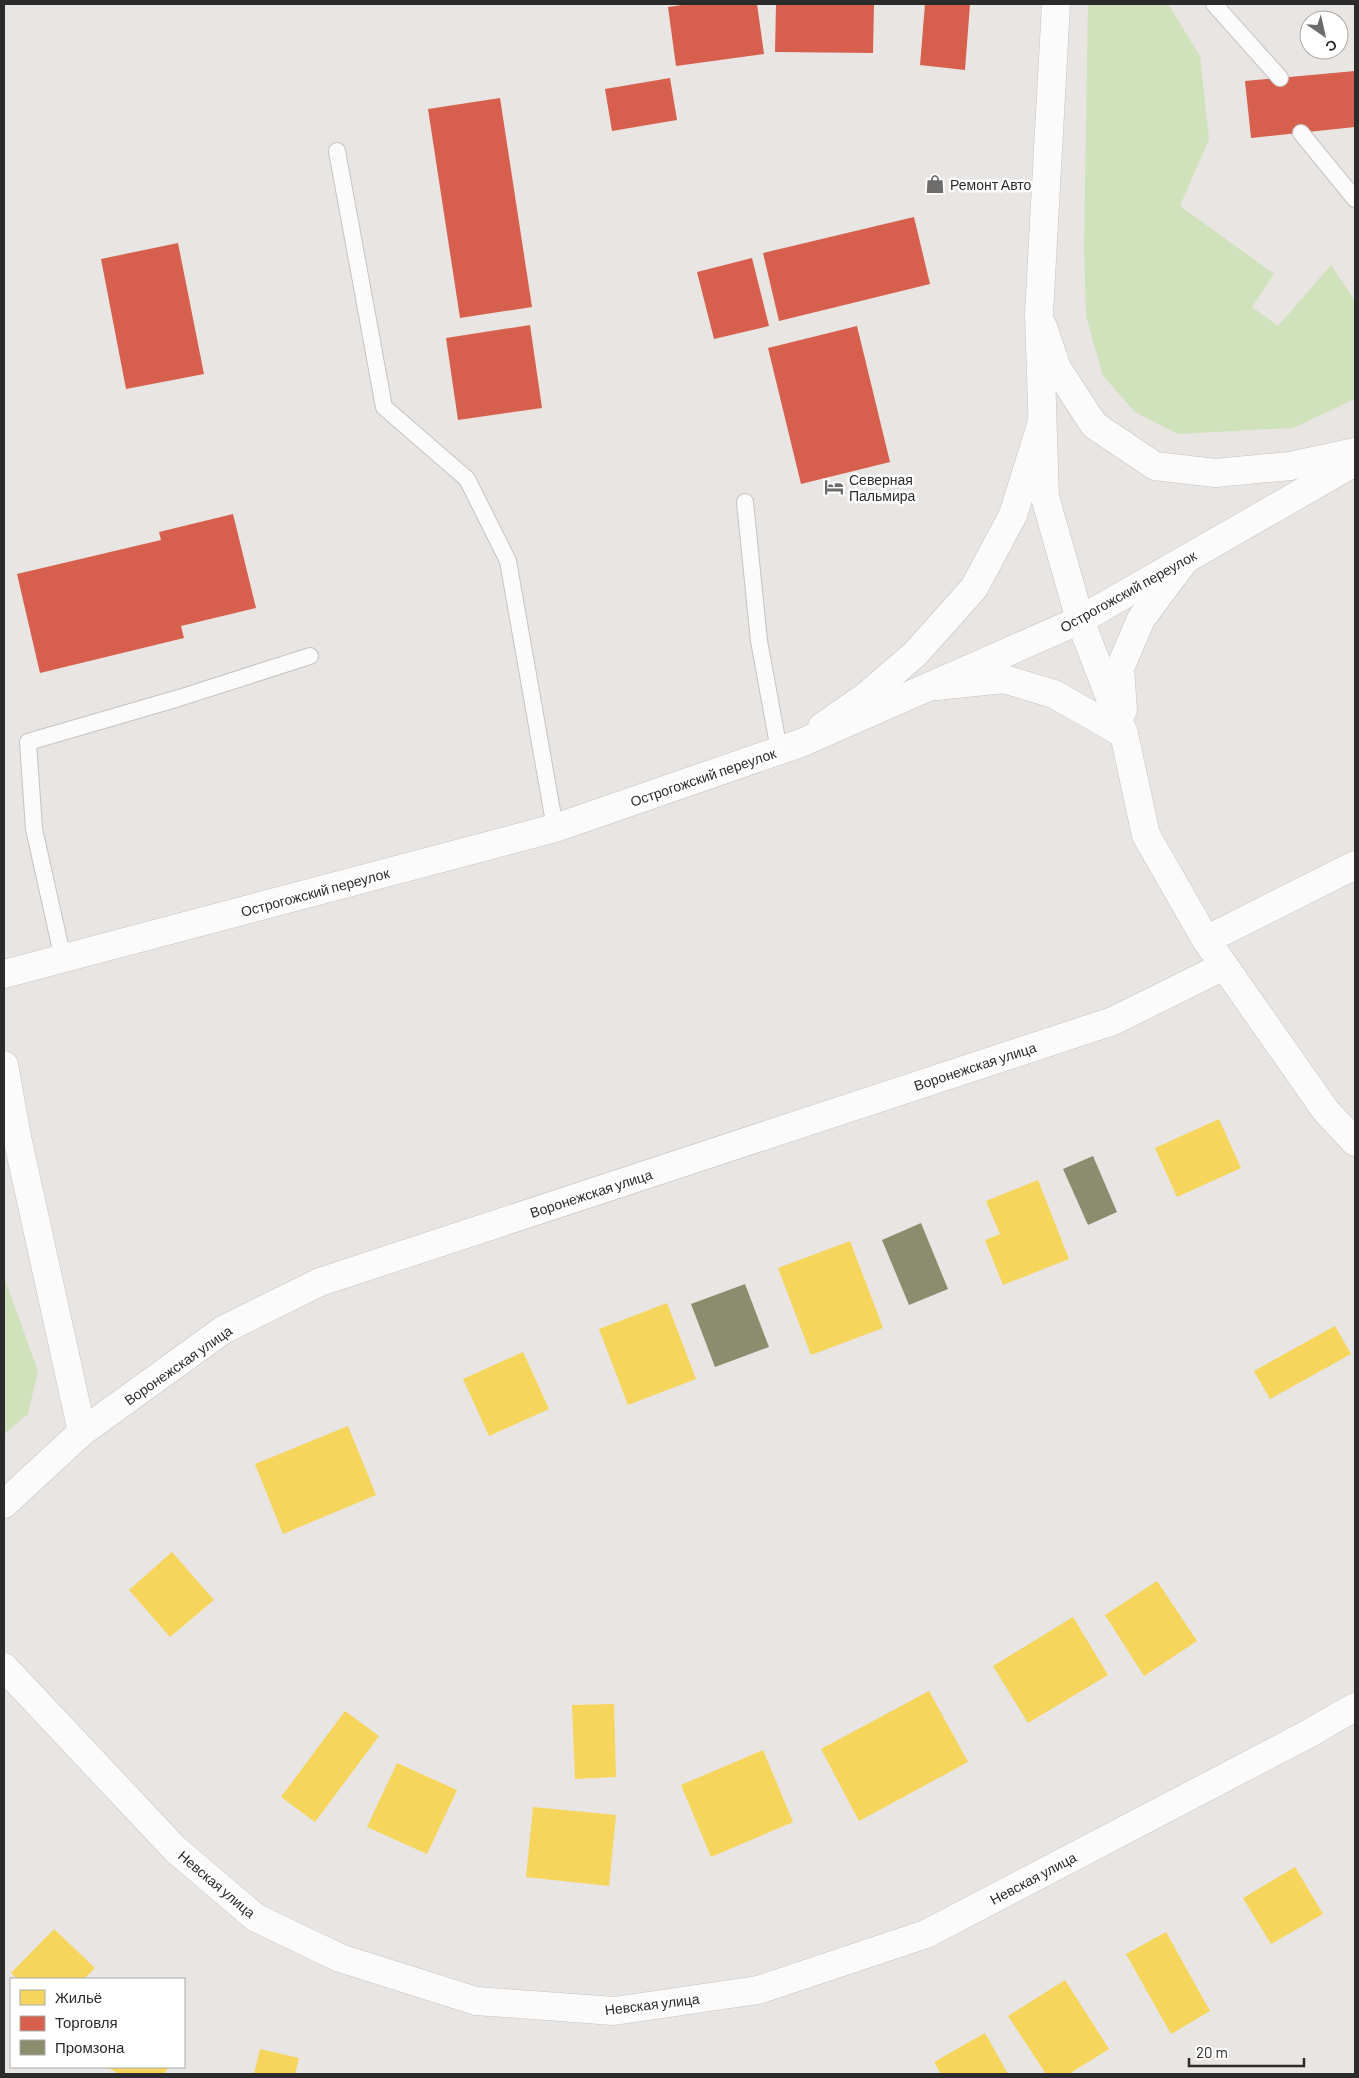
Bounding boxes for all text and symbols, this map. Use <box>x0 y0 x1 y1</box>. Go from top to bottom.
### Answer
north arrow <box>1299 10 1349 60</box>
text: С <box>1323 36 1340 56</box>
shop icon: Ремонт Авто <box>924 173 946 195</box>
place label: Ремонт Авто <box>950 176 1032 193</box>
place label: Северная Пальмира <box>849 471 916 504</box>
hotel icon: Северная Пальмира <box>823 476 845 498</box>
street label: Острогожский переулок <box>1057 546 1200 636</box>
street label: Острогожский переулок <box>628 744 779 810</box>
street label: Острогожский переулок <box>239 864 392 920</box>
street label: Воронежская улица <box>912 1038 1038 1094</box>
street label: Воронежская улица <box>528 1165 654 1221</box>
street label: Воронежская улица <box>121 1321 235 1409</box>
street label: Невская улица <box>175 1847 259 1921</box>
street label: Невская улица <box>987 1848 1079 1908</box>
legend <box>10 1978 185 2068</box>
text: Жильё <box>55 1988 102 2006</box>
street label: Невская улица <box>604 1990 701 2018</box>
text: Торговля <box>55 2013 118 2031</box>
scale bar <box>1189 2036 1304 2068</box>
text: Промзона <box>55 2038 125 2056</box>
text: 20 m <box>1196 2043 1228 2061</box>

